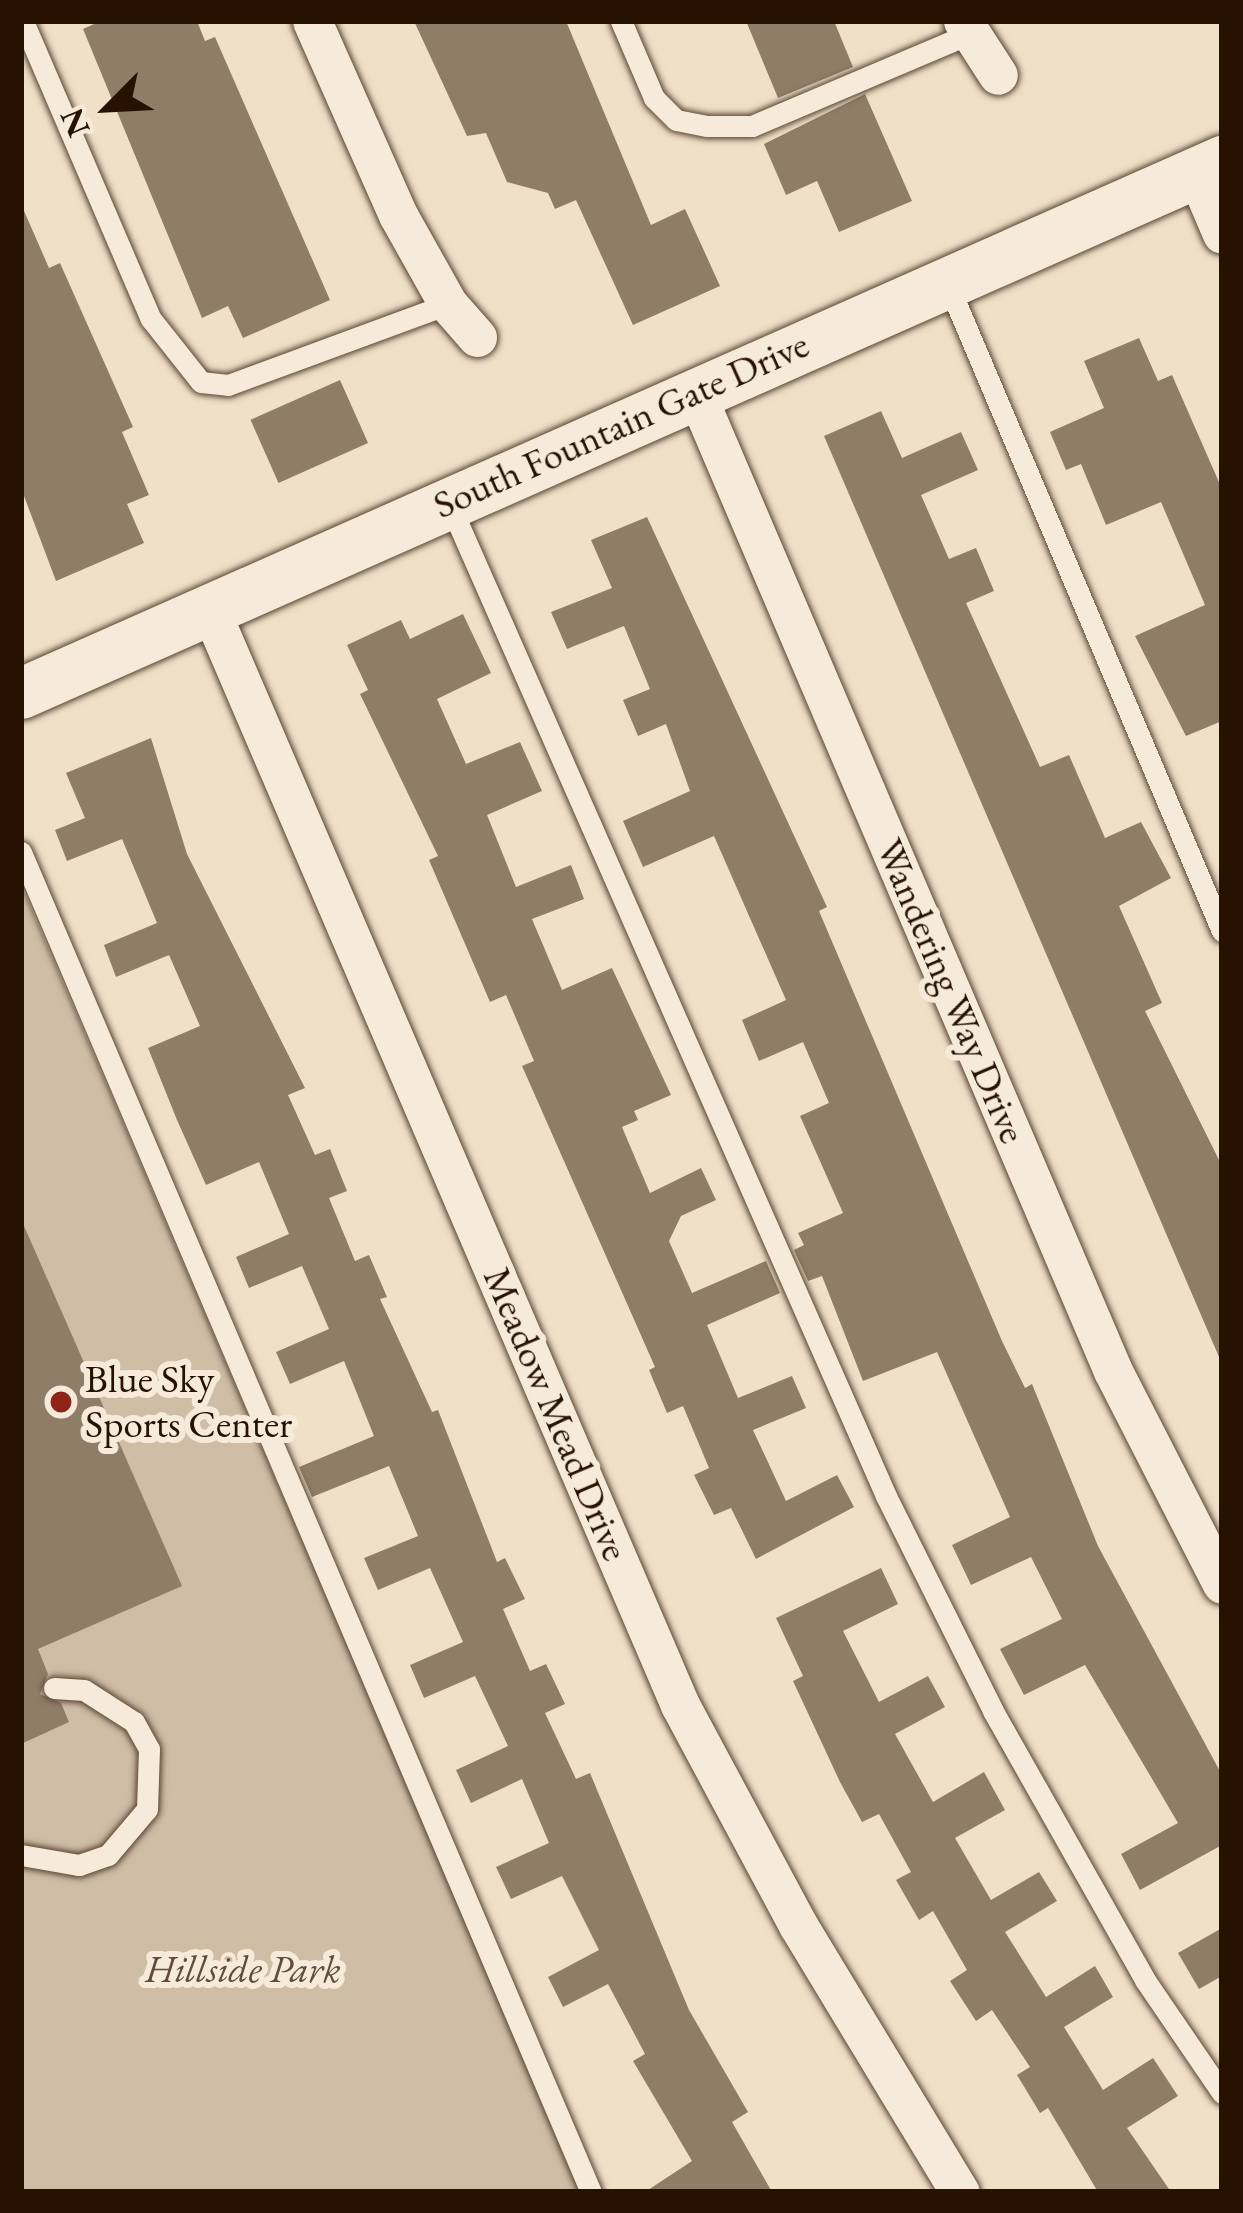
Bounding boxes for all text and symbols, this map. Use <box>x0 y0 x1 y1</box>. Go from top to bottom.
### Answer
north arrow <box>48 48 168 168</box>
text: N <box>50 102 100 144</box>
street label: South Fountain Gate Drive <box>426 321 816 529</box>
street label: Wandering Way Drive <box>866 832 1036 1150</box>
street label: Meadow Mead Drive <box>473 1260 639 1568</box>
place label: Blue Sky Sports Center <box>85 1357 292 1448</box>
marker: Blue Sky Sports Center <box>48 1389 74 1415</box>
park label: Hillside Park <box>145 1946 341 1992</box>

